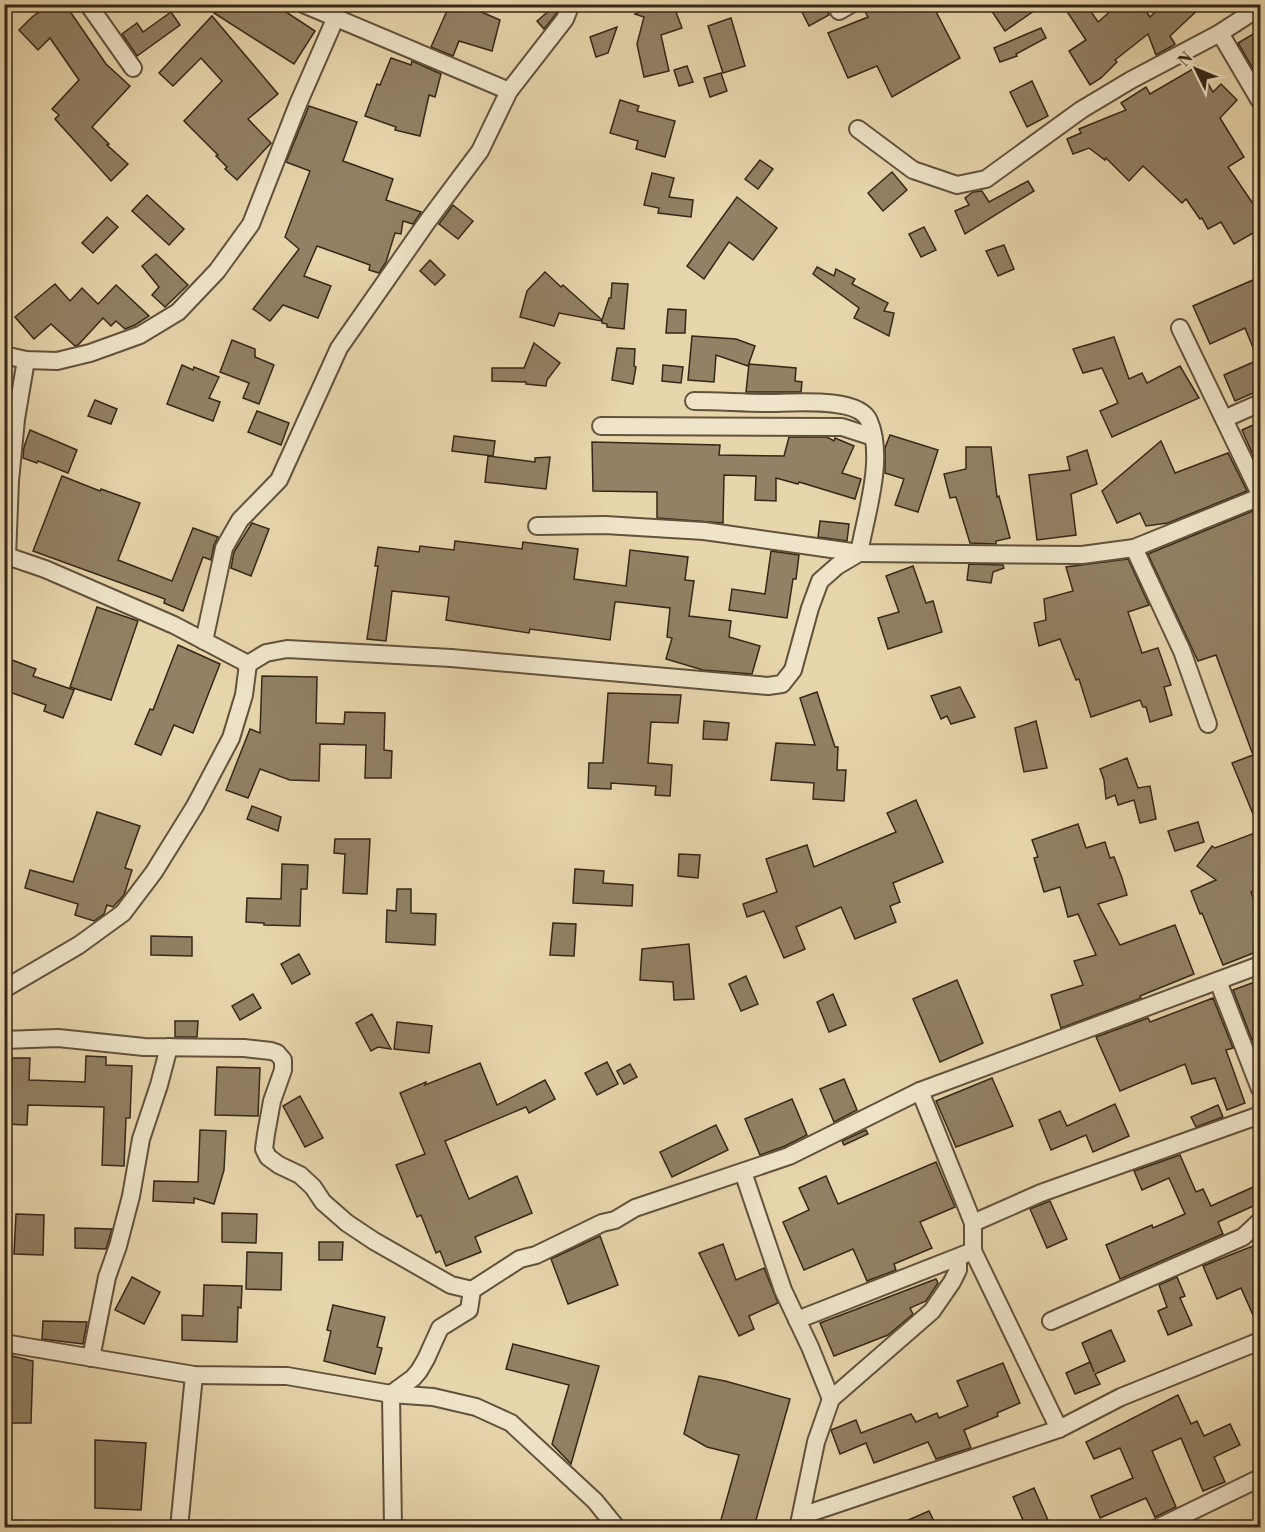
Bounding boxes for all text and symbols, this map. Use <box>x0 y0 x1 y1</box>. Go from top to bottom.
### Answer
north arrow <box>1166 39 1226 99</box>
text: N <box>1174 48 1198 71</box>

